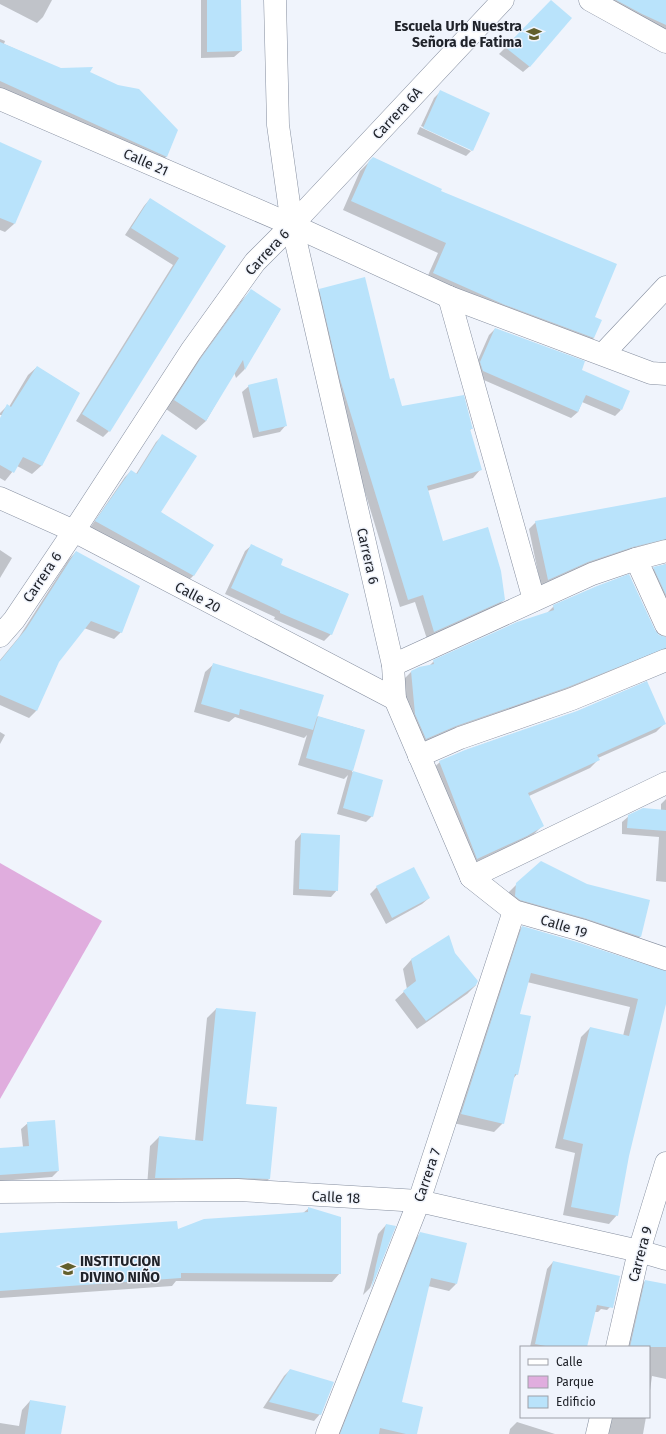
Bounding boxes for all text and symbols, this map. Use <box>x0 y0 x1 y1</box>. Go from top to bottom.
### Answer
place label: Escuela Urb Nuestra Señora de Fatima <box>394 18 522 51</box>
school or university icon: Escuela Urb Nuestra Señora de Fatima <box>525 25 543 43</box>
street label: Carrera 6A <box>369 84 426 143</box>
street label: Calle 21 <box>121 145 171 180</box>
street label: Carrera 6 <box>242 226 293 279</box>
street label: Carrera 6 <box>353 526 382 586</box>
street label: Carrera 6 <box>19 549 65 606</box>
street label: Calle 20 <box>172 578 224 617</box>
street label: Calle 19 <box>538 911 589 942</box>
street label: Carrera 7 <box>410 1146 445 1204</box>
street label: Calle 18 <box>311 1188 361 1207</box>
street label: Carrera 9 <box>625 1224 656 1284</box>
place label: INSTITUCION DIVINO NIÑO <box>80 1253 161 1286</box>
school or university icon: INSTITUCION DIVINO NIÑO <box>59 1260 77 1278</box>
legend <box>520 1346 650 1418</box>
text: Calle <box>556 1355 583 1369</box>
text: Parque <box>556 1375 594 1389</box>
text: Edificio <box>556 1395 596 1409</box>

